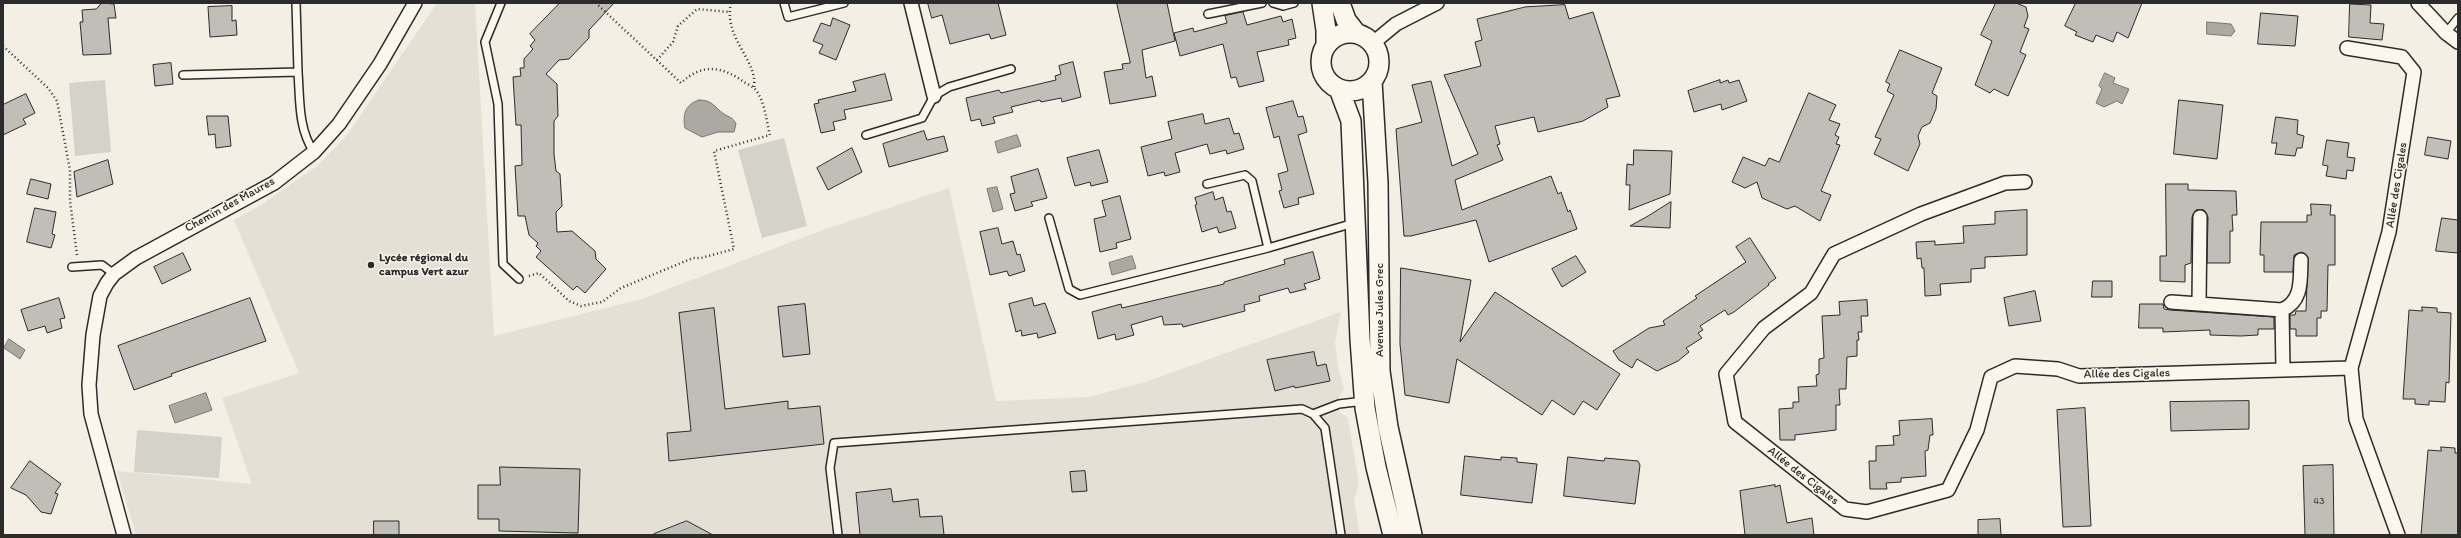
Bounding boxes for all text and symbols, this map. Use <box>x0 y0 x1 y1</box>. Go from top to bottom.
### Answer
street label: Allée des Cigales <box>2383 141 2411 229</box>
street label: Chemin des Maures <box>183 174 277 236</box>
place label: Lycée régional du campus Vert azur <box>379 251 469 279</box>
marker: Lycée régional du campus Vert azur <box>366 260 376 270</box>
street label: Avenue Jules Grec <box>1373 263 1387 357</box>
street label: Allée des Cigales <box>2084 366 2170 382</box>
street label: Allée des Cigales <box>1765 444 1841 508</box>
house number: 43 <box>2313 495 2325 507</box>

